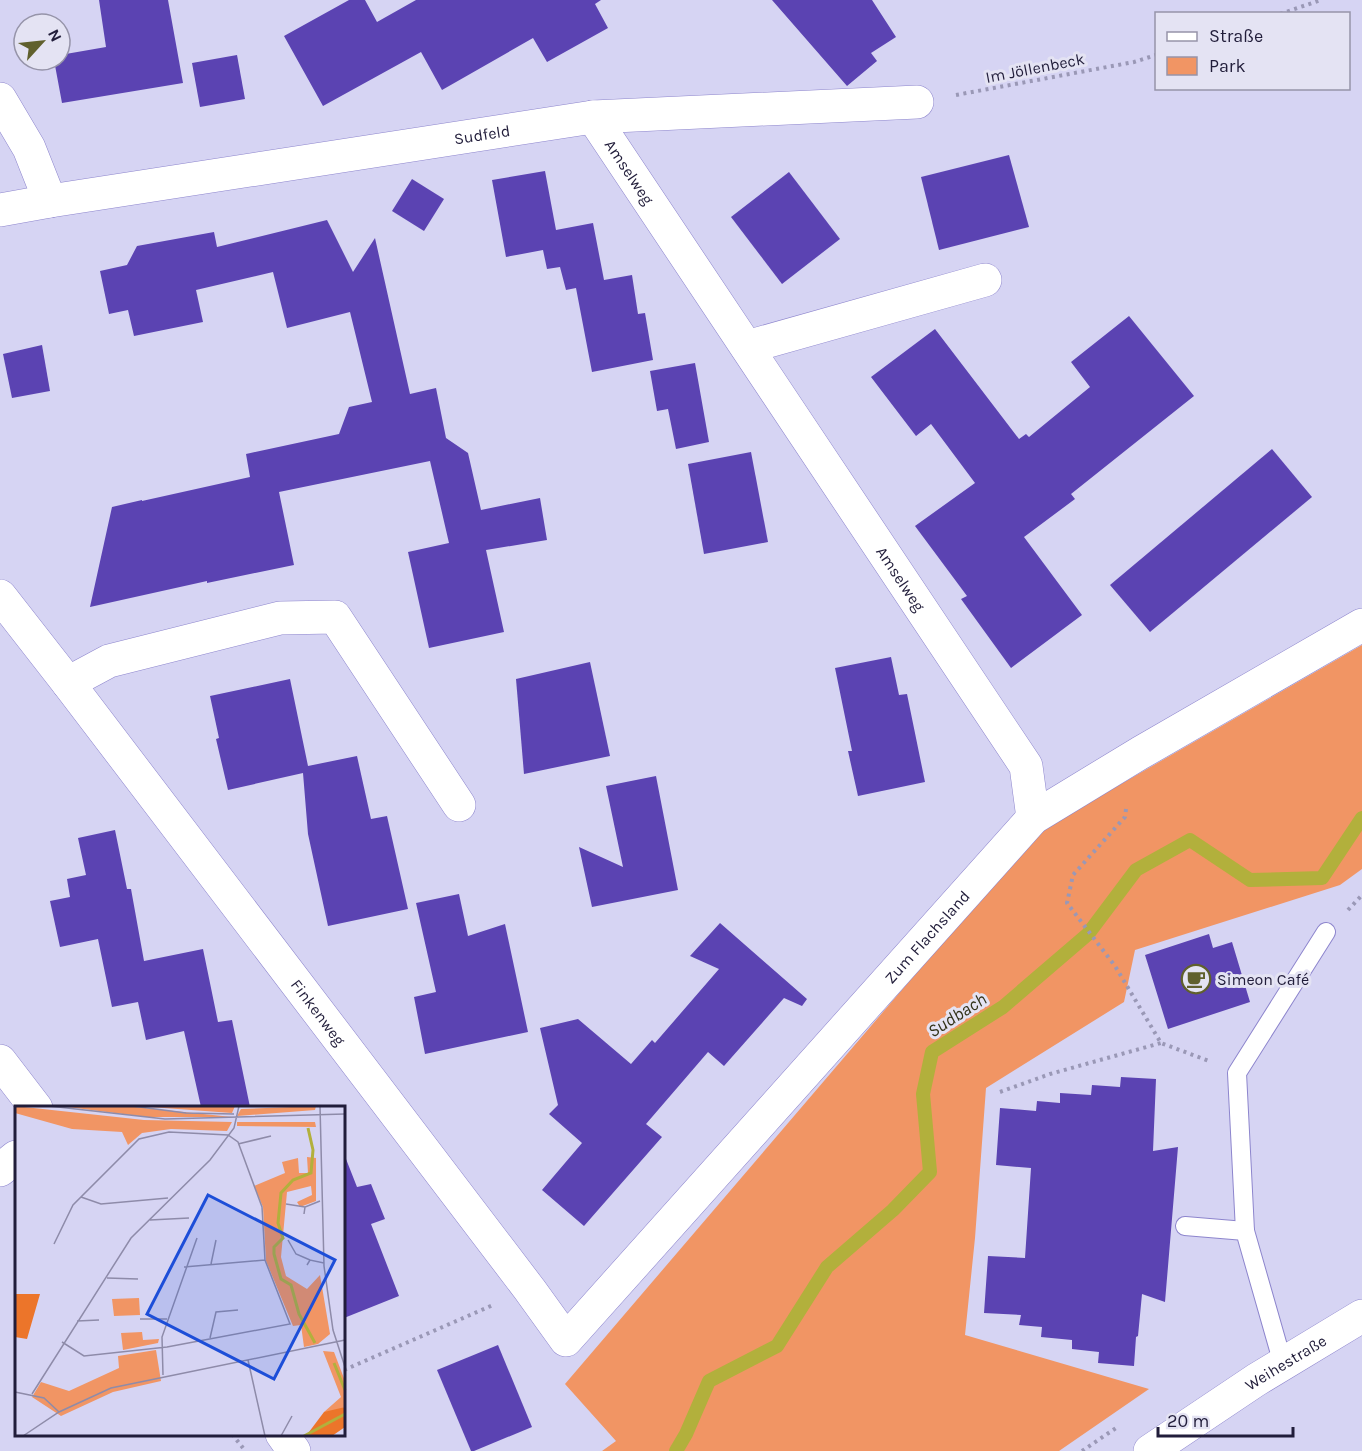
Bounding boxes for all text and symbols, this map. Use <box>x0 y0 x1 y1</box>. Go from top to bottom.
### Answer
north arrow <box>12 12 72 72</box>
legend <box>1155 12 1350 90</box>
text: Straße <box>1209 25 1263 47</box>
text: N <box>44 26 66 45</box>
street label: Im Jöllenbeck <box>984 49 1086 87</box>
text: Park <box>1209 55 1246 77</box>
street label: Sudfeld <box>453 120 511 148</box>
street label: Amselweg <box>601 136 658 208</box>
street label: Amselweg <box>873 543 930 615</box>
street label: Zum Flachsland <box>880 886 973 987</box>
cafe icon: Simeon Café <box>1180 963 1212 995</box>
place label: Simeon Café <box>1217 970 1309 989</box>
street label: Finkenweg <box>287 975 350 1049</box>
water label: Sudbach <box>923 988 991 1042</box>
inset map <box>15 1106 345 1436</box>
street label: Weihestraße <box>1241 1330 1330 1394</box>
scale bar <box>1158 1400 1293 1438</box>
text: 20 m <box>1167 1410 1209 1432</box>

